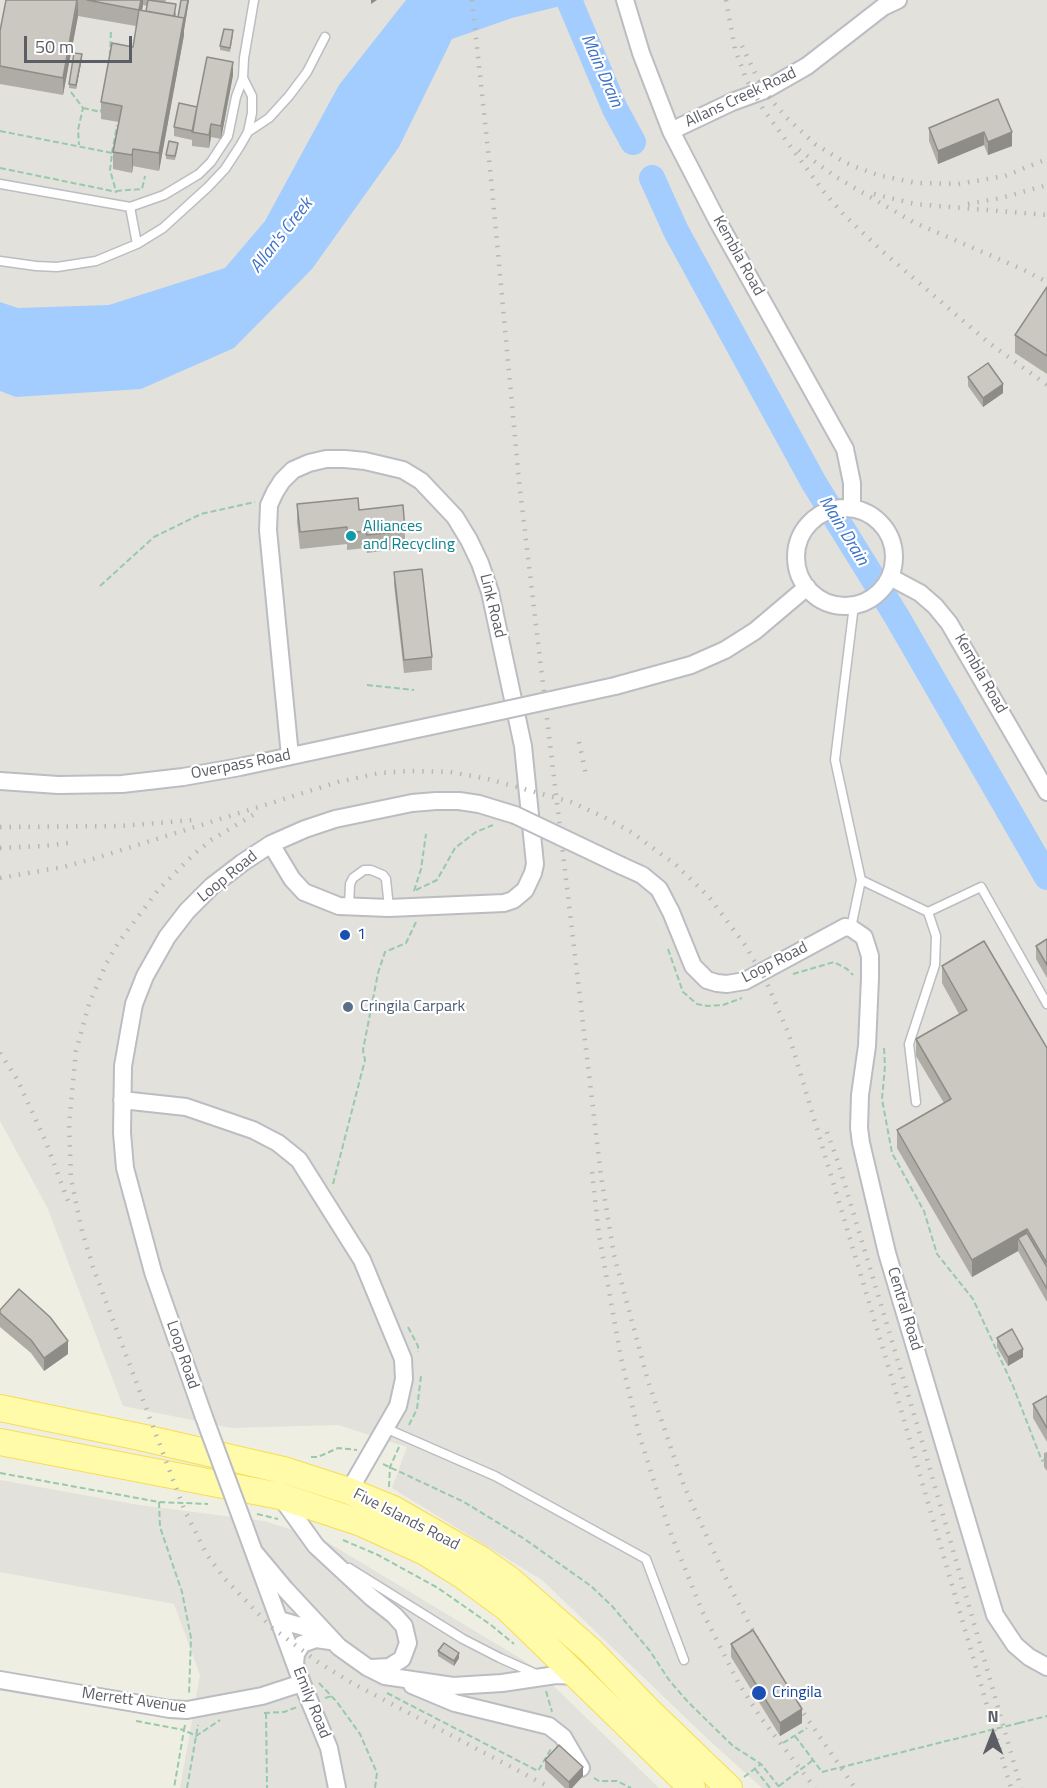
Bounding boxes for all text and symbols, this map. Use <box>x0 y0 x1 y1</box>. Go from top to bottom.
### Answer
scale bar <box>27 24 135 62</box>
water label: Main Drain <box>575 31 627 111</box>
text: 50 m <box>35 33 74 60</box>
street label: Allans Creek Road <box>682 64 800 132</box>
water label: Allan's Creek <box>246 194 318 278</box>
street label: Kembla Road <box>708 213 768 299</box>
water label: Main Drain <box>813 492 873 570</box>
place label: Alliances and Recycling <box>363 517 455 555</box>
marker: Alliances and Recycling <box>344 529 358 543</box>
street label: Link Road <box>475 572 509 640</box>
street label: Kembla Road <box>950 631 1010 717</box>
street label: Overpass Road <box>189 746 293 784</box>
street label: Loop Road <box>194 847 262 907</box>
place label: 1 <box>357 925 366 945</box>
marker: 1 <box>338 928 352 942</box>
street label: Loop Road <box>739 938 811 988</box>
place label: Cringila Carpark <box>360 997 465 1017</box>
marker: Cringila Carpark <box>341 1000 355 1014</box>
street label: Central Road <box>882 1265 926 1353</box>
street label: Loop Road <box>161 1318 203 1392</box>
street label: Five Islands Road <box>350 1485 462 1555</box>
street label: Emily Road <box>288 1664 334 1742</box>
place label: Cringila <box>772 1683 822 1703</box>
street label: Merrett Avenue <box>81 1684 187 1718</box>
marker: Cringila <box>750 1684 768 1702</box>
north arrow <box>963 1704 1023 1764</box>
text: N <box>987 1704 999 1728</box>

